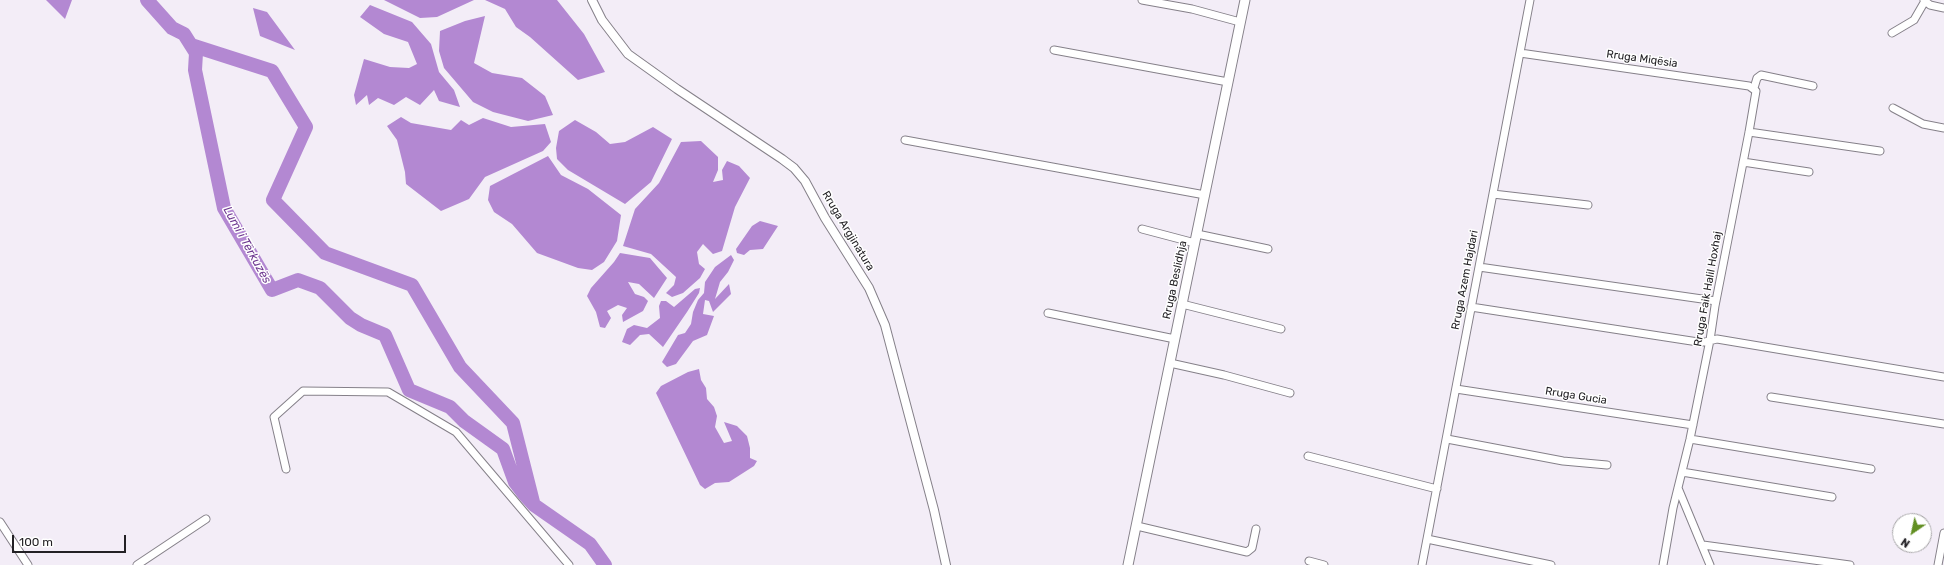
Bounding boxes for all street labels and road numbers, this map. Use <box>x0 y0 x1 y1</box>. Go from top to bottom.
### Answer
street label: Rruga Miqësia <box>1606 47 1678 71</box>
street label: Rruga Argjinatura <box>819 189 877 273</box>
street label: Rruga Azem Hajdari <box>1449 229 1481 331</box>
street label: Rruga Faik Halil Hoxhaj <box>1691 230 1725 348</box>
street label: Rruga Beslidhja <box>1160 240 1190 320</box>
street label: Rruga Gucia <box>1544 385 1608 407</box>

